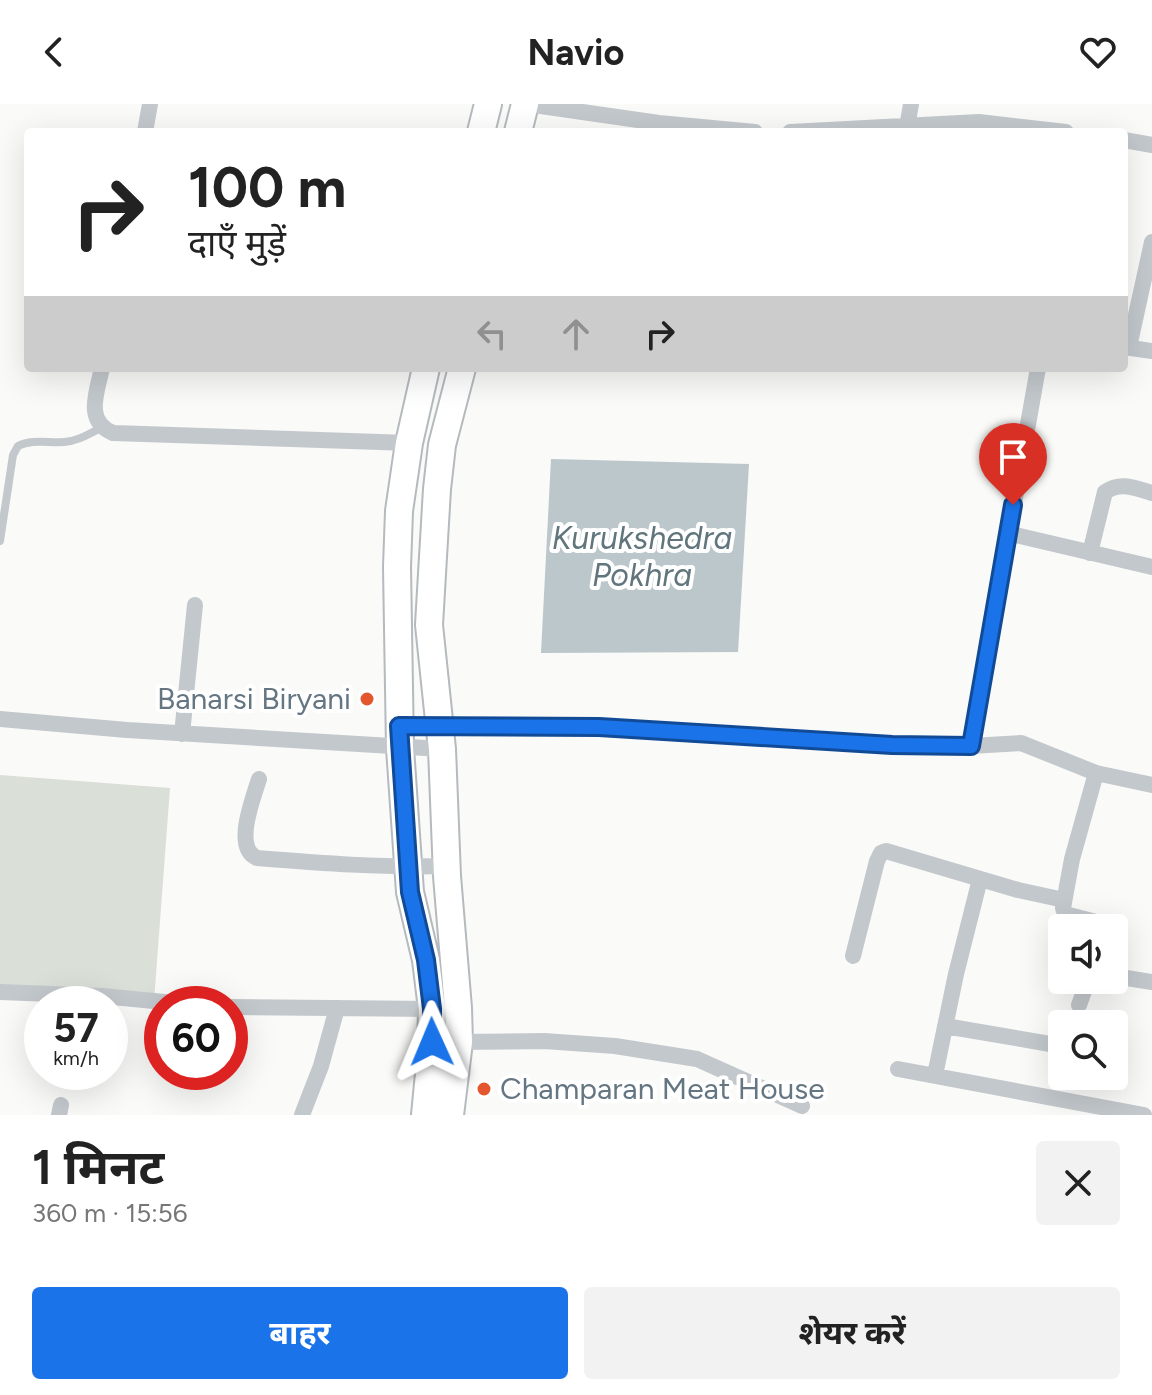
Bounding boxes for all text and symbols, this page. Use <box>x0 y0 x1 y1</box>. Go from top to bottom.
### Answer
icon: back <box>32 30 76 74</box>
icon: heart <box>1076 30 1120 74</box>
text: Navio <box>528 31 624 74</box>
text: 100 m <box>188 154 346 221</box>
icon: right <box>56 160 160 264</box>
text: दाएँ मुड़ें <box>188 222 286 265</box>
icon: left <box>470 312 514 356</box>
icon: ahead <box>554 312 598 356</box>
icon: right <box>638 312 682 356</box>
pin <box>979 423 1047 505</box>
icon: arrive <box>991 435 1035 479</box>
water label: Kurukshedra Pokhra <box>552 519 732 594</box>
place label: Banarsi Biryani <box>157 680 351 717</box>
marker: Banarsi Biryani <box>358 690 376 708</box>
map controls <box>1048 914 1128 1090</box>
button: sound <box>1048 914 1128 994</box>
speed limit sign: 60 <box>144 986 248 1090</box>
position arrow <box>390 1000 474 1084</box>
text: 57 <box>53 1004 99 1052</box>
button: search <box>1048 1010 1128 1090</box>
text: km/h <box>53 1046 99 1070</box>
place label: Champaran Meat House <box>500 1070 825 1107</box>
marker: Champaran Meat House <box>475 1080 493 1098</box>
text: 1 मिनट <box>32 1138 164 1196</box>
button: close <box>1036 1141 1120 1225</box>
text: 360 m · 15:56 <box>32 1197 187 1229</box>
button: बाहर <box>32 1287 568 1379</box>
button: शेयर करें <box>584 1287 1120 1379</box>

